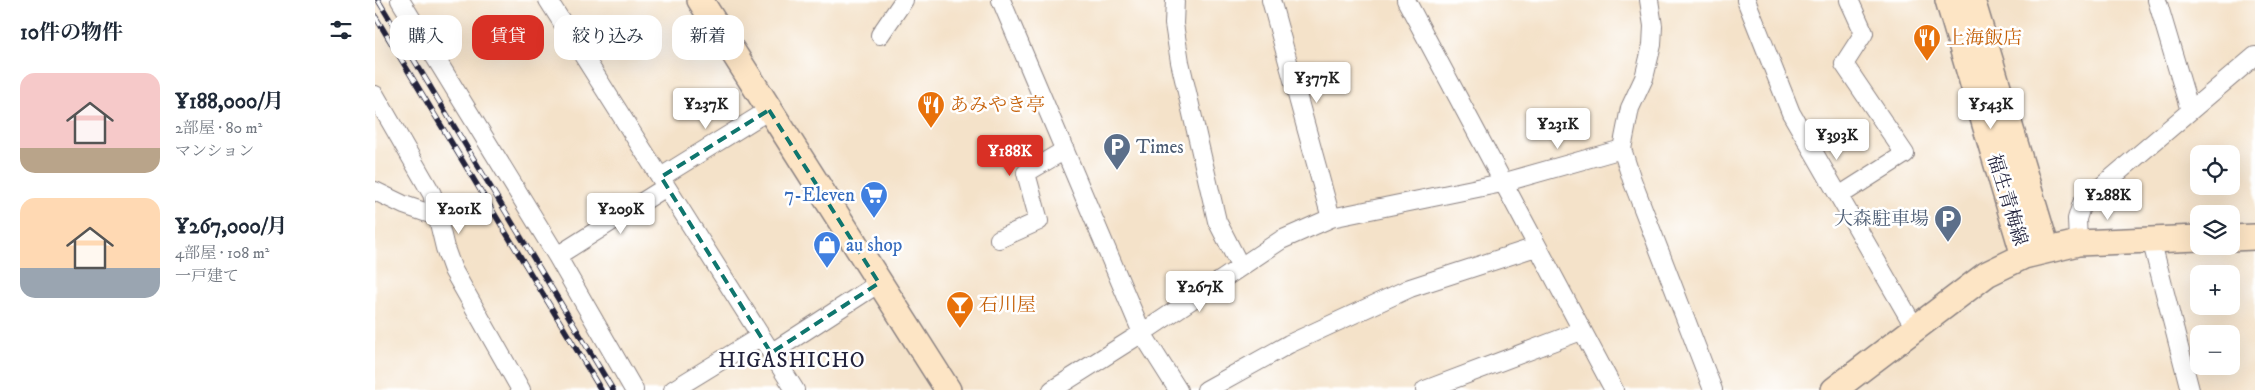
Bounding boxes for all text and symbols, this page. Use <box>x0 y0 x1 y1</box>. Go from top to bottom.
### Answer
chip: 購入 <box>390 15 462 60</box>
chip: 賃貸 <box>472 15 544 60</box>
chip: 絞り込み <box>554 15 662 60</box>
chip: 新着 <box>672 15 744 60</box>
icon: filters <box>327 16 355 44</box>
text: 10件の物件 <box>20 20 123 46</box>
restaurant icon: 上海飯店 <box>1912 23 1942 62</box>
place label: 上海飯店 <box>1946 27 2022 50</box>
pin: ¥377K <box>1282 62 1352 104</box>
text: ¥377K <box>1295 68 1339 88</box>
pin: ¥237K <box>671 88 741 130</box>
pin: ¥543K <box>1956 88 2026 130</box>
text: ¥188,000/月 <box>175 89 284 115</box>
restaurant icon: あみやき亭 <box>916 90 946 129</box>
icon: home <box>60 93 120 153</box>
text: ¥237K <box>684 94 728 114</box>
place label: あみやき亭 <box>950 94 1045 117</box>
text: ¥543K <box>1969 94 2013 114</box>
pin: ¥231K <box>1523 108 1593 150</box>
text: ¥231K <box>1537 114 1579 134</box>
text: 2部屋 · 80 m² <box>175 118 262 138</box>
pin: ¥393K <box>1802 119 1872 161</box>
text: ¥393K <box>1816 125 1858 145</box>
parking icon: Times <box>1102 132 1132 171</box>
pin: ¥188K <box>975 134 1045 177</box>
place label: Times <box>1136 136 1184 159</box>
text: マンション <box>175 141 254 161</box>
text: ¥188K <box>988 141 1032 161</box>
map controls <box>2190 145 2240 375</box>
button: locate <box>2190 145 2240 195</box>
street label: 福生青梅線 <box>1982 151 2032 249</box>
pin: ¥288K <box>2073 178 2143 221</box>
supermarket icon: 7-Eleven <box>859 180 889 219</box>
place label: 7-Eleven <box>784 184 855 207</box>
text: ¥288K <box>2085 185 2131 205</box>
pin: ¥201K <box>424 192 494 235</box>
pin: ¥209K <box>586 192 656 235</box>
text: ¥201K <box>437 199 481 219</box>
text: ¥209K <box>598 199 644 219</box>
parking icon: 大森駐車場 <box>1933 204 1963 243</box>
button: layers <box>2190 205 2240 255</box>
place label: 大森駐車場 <box>1834 208 1929 231</box>
text: ¥267,000/月 <box>175 214 288 240</box>
icon: home <box>60 218 120 278</box>
shop icon: au shop <box>812 230 842 269</box>
place label: au shop <box>846 234 902 257</box>
text: 4部屋 · 108 m² <box>175 243 270 263</box>
button: + <box>2190 265 2240 315</box>
text: 一戸建て <box>175 266 239 286</box>
pin: ¥267K <box>1165 270 1235 313</box>
text: ¥267K <box>1177 277 1223 297</box>
bar icon: 石川屋 <box>945 290 975 329</box>
place label: 石川屋 <box>979 294 1036 317</box>
button: − <box>2190 325 2240 375</box>
district label: HIGASHICHO <box>718 348 866 374</box>

